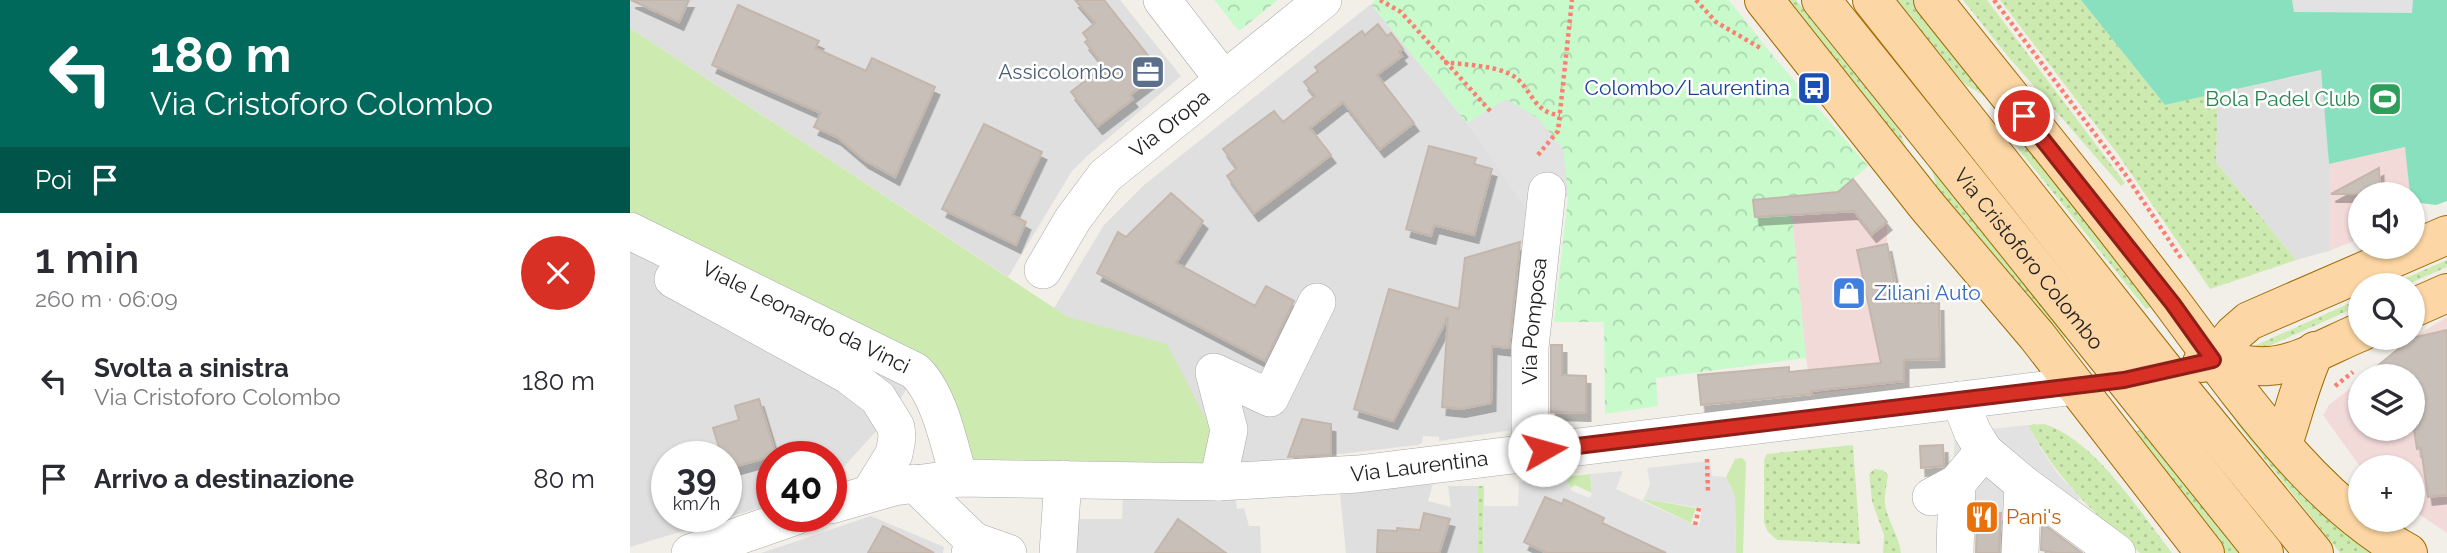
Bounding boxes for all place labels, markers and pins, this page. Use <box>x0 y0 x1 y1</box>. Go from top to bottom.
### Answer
office icon: Assicolombo <box>1129 53 1167 91</box>
place label: Assicolombo <box>998 59 1124 84</box>
bus stop icon: Colombo/Laurentina <box>1795 69 1833 107</box>
place label: Colombo/Laurentina <box>1584 75 1790 100</box>
sports icon: Bola Padel Club <box>2366 80 2404 118</box>
pin <box>1994 86 2054 146</box>
place label: Bola Padel Club <box>2205 86 2360 111</box>
shop icon: Ziliani Auto <box>1830 274 1868 312</box>
place label: Ziliani Auto <box>1874 280 1981 305</box>
restaurant icon: Pani's <box>1963 498 2001 536</box>
place label: Pani's <box>2006 504 2061 529</box>

